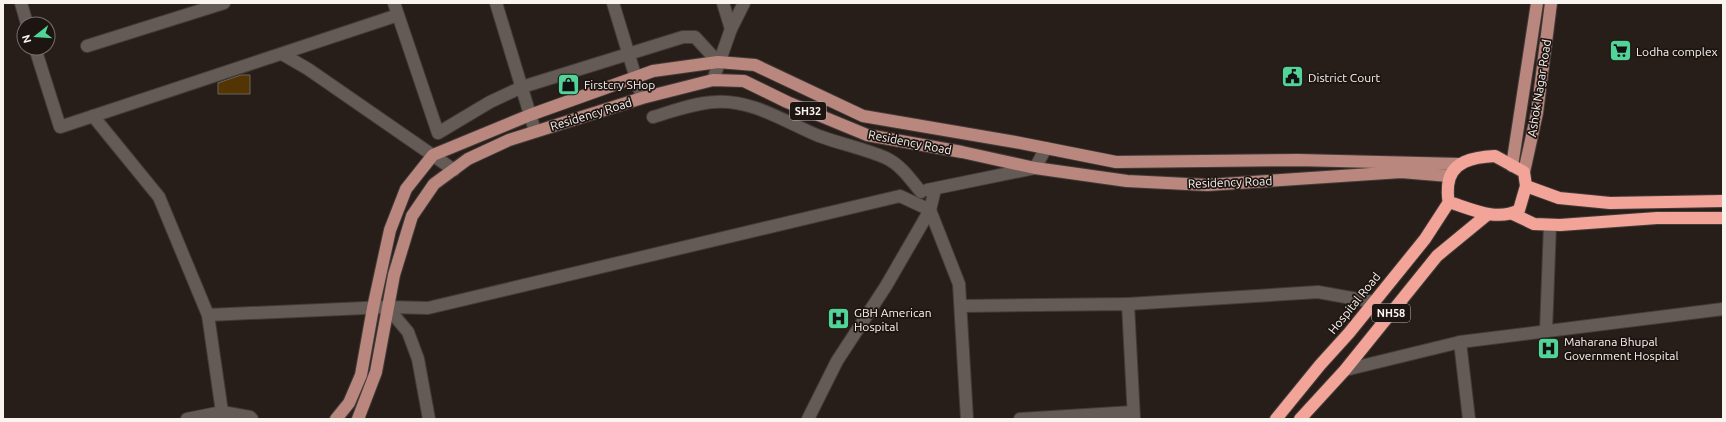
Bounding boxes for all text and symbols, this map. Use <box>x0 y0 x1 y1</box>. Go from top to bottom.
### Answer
north arrow <box>16 16 56 56</box>
text: N <box>19 33 33 45</box>
street label: Ashok Nagar Road <box>1525 38 1553 138</box>
supermarket icon: Lodha complex <box>1607 38 1633 64</box>
place label: Lodha complex <box>1636 45 1718 58</box>
public building icon: District Court <box>1280 64 1306 90</box>
shop icon: Firstcry SHop <box>555 71 581 97</box>
place label: District Court <box>1308 71 1381 84</box>
place label: Firstcry SHop <box>584 78 655 91</box>
street label: Residency Road <box>549 95 633 133</box>
road number: SH32 <box>790 102 826 120</box>
street label: Residency Road <box>867 128 953 156</box>
street label: Residency Road <box>1187 174 1273 190</box>
street label: Hospital Road <box>1325 270 1383 336</box>
road number: NH58 <box>1372 304 1410 322</box>
hospital icon: GBH American Hospital <box>825 306 851 332</box>
place label: GBH American Hospital <box>854 306 932 333</box>
hospital icon: Maharana Bhupal Government Hospital <box>1535 335 1561 361</box>
place label: Maharana Bhupal Government Hospital <box>1564 335 1679 362</box>

